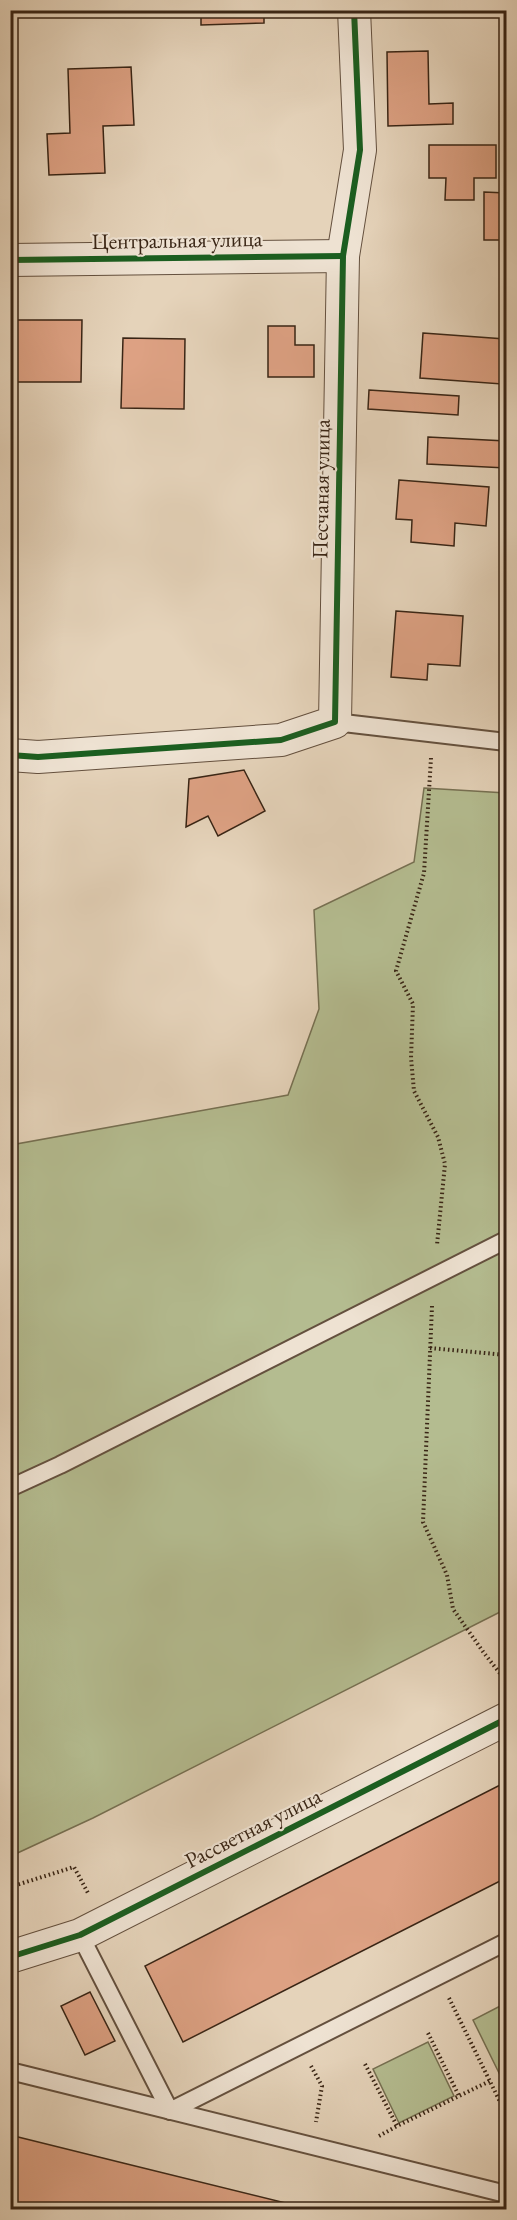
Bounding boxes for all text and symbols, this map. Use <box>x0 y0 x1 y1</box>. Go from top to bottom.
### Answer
street label: Центральная улица <box>91 224 263 256</box>
street label: Песчаная улица <box>305 419 337 559</box>
street label: Рассветная улица <box>180 1781 326 1875</box>

